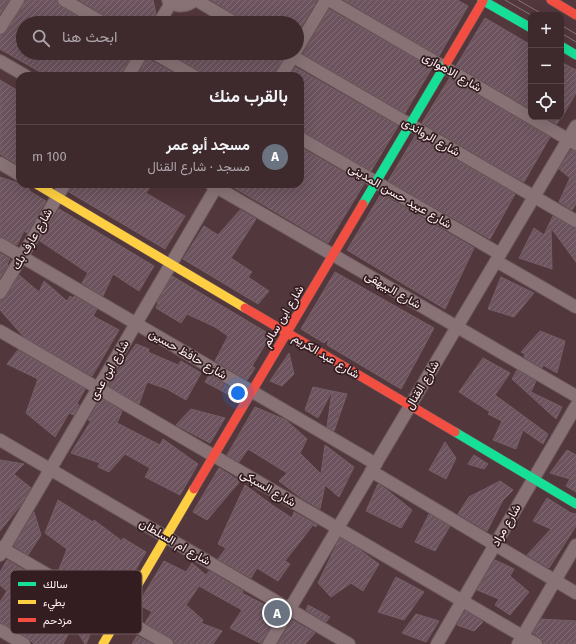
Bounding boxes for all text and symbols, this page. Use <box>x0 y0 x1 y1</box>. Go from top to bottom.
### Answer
map controls <box>528 12 564 120</box>
button: + <box>528 12 564 48</box>
search box <box>16 16 304 60</box>
icon: search <box>30 27 52 49</box>
text: ابحث هنا <box>62 28 117 46</box>
button: − <box>528 48 564 84</box>
street label: شارع الاهوازى <box>419 49 484 96</box>
button: locate <box>528 84 564 120</box>
text: بالقرب منك <box>209 86 288 107</box>
street label: شارع الرواندى <box>399 115 462 161</box>
text: مسجد أبو عمر <box>166 136 250 154</box>
text: 100 m <box>32 149 67 164</box>
text: A <box>271 149 279 164</box>
text: مسجد · شارع القنال <box>147 159 250 174</box>
street label: شارع عبيد حسن المدينى <box>345 161 454 233</box>
street label: شارع عارف بك <box>9 206 57 273</box>
street label: شارع البيهقى <box>361 268 424 313</box>
street label: شارع ابن سالم <box>259 283 309 350</box>
street label: شارع حافظ حسين <box>145 326 230 384</box>
street label: شارع عبد الكريم <box>289 331 362 383</box>
street label: شارع ابن عدى <box>86 338 133 403</box>
street label: شارع القنال <box>402 358 444 413</box>
your location <box>228 383 248 403</box>
street label: شارع السبكى <box>237 466 298 511</box>
street label: شارع مراد <box>488 502 525 549</box>
street label: شارع ام السلطان <box>136 516 213 570</box>
legend <box>10 570 142 634</box>
text: سالك <box>43 578 68 591</box>
text: بطيء <box>43 596 65 612</box>
pin: A <box>264 598 290 628</box>
text: مزدحم <box>43 614 72 628</box>

